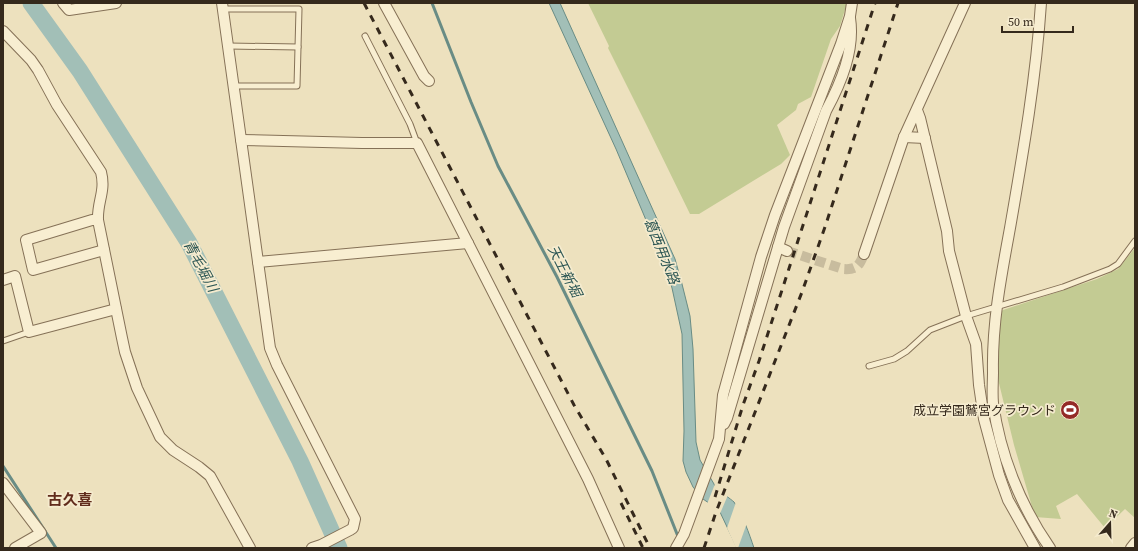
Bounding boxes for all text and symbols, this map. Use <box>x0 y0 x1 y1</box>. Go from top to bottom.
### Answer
scale bar <box>1002 8 1073 34</box>
text: 50 m <box>1008 14 1034 30</box>
water label: 葛西用水路 <box>640 215 685 288</box>
water label: 青毛堀川 <box>179 237 224 297</box>
water label: 天王新堀 <box>543 242 588 302</box>
sports icon: 成立学園鷲宮グラウンド <box>1059 399 1081 421</box>
place label: 成立学園鷲宮グラウンド <box>913 402 1056 419</box>
district label: 古久喜 <box>47 489 93 510</box>
north arrow <box>1090 503 1130 543</box>
text: N <box>1107 506 1120 522</box>

